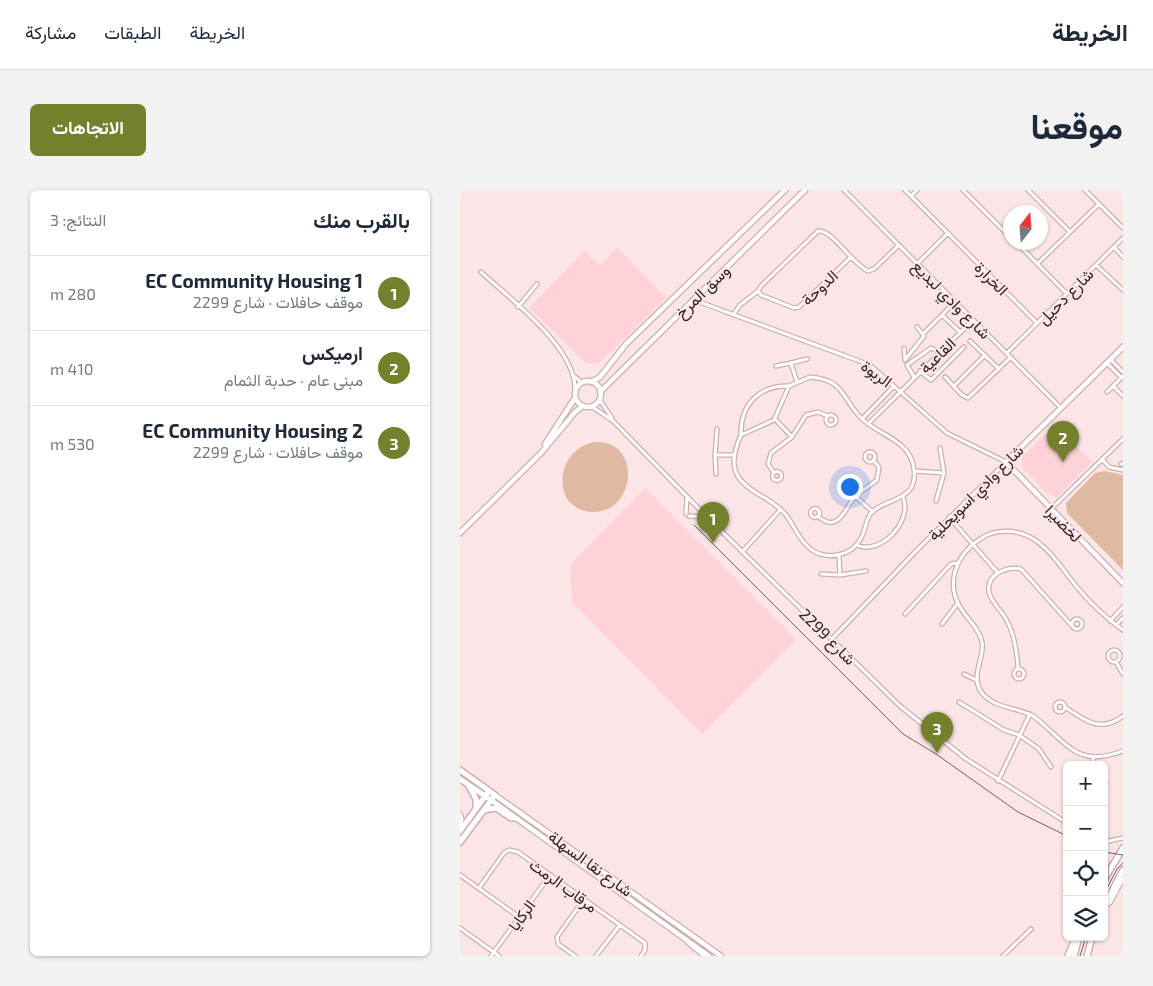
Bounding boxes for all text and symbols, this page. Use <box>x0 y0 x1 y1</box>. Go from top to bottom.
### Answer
text: الخريطة <box>1052 17 1128 46</box>
text: مشاركة <box>25 21 76 43</box>
text: الطبقات <box>104 21 161 43</box>
text: الخريطة <box>189 21 245 43</box>
button: الاتجاهات <box>30 104 146 156</box>
text: موقعنا <box>1030 104 1123 146</box>
north arrow <box>1003 205 1048 250</box>
text: بالقرب منك <box>313 207 410 232</box>
text: النتائج: 3 <box>50 210 106 229</box>
street label: شارع وادي لبديع <box>905 256 995 346</box>
street label: الخرارة <box>970 257 1013 300</box>
street label: وسق المرخ <box>671 260 735 324</box>
street label: شارع دحيل <box>1033 264 1099 330</box>
street label: الدوحة <box>797 265 843 310</box>
text: EC Community Housing 1 <box>145 269 363 292</box>
text: 280 m <box>50 284 96 303</box>
text: 1 <box>391 284 397 303</box>
text: موقف حافلات · شارع 2299 <box>193 292 363 311</box>
street label: القاعية <box>915 333 960 377</box>
text: ارميكس <box>302 341 363 364</box>
street label: الربوة <box>857 355 896 392</box>
text: 410 m <box>50 359 93 378</box>
text: 2 <box>389 359 399 378</box>
text: مبنى عام · حدبة الثمام <box>224 370 363 389</box>
text: EC Community Housing 2 <box>142 419 363 442</box>
pin: 2 <box>1047 421 1079 462</box>
text: 530 m <box>50 434 95 453</box>
text: 3 <box>389 434 399 453</box>
street label: شارع وادي اسويحلية <box>923 440 1030 547</box>
text: موقف حافلات · شارع 2299 <box>193 442 363 461</box>
your location <box>837 474 863 500</box>
street label: لخضيرا <box>1040 500 1086 547</box>
pin: 1 <box>697 502 729 543</box>
street label: شارع 2299 <box>794 604 860 670</box>
pin: 3 <box>921 712 953 753</box>
map controls <box>1063 761 1108 941</box>
button: + <box>1063 761 1108 806</box>
button: − <box>1063 806 1108 851</box>
street label: شارع نقا السهلة <box>544 826 637 902</box>
button: locate <box>1063 851 1108 896</box>
street label: مرقاب الرمث <box>525 854 602 918</box>
street label: الركايا <box>503 896 540 935</box>
button: layers <box>1063 896 1108 941</box>

